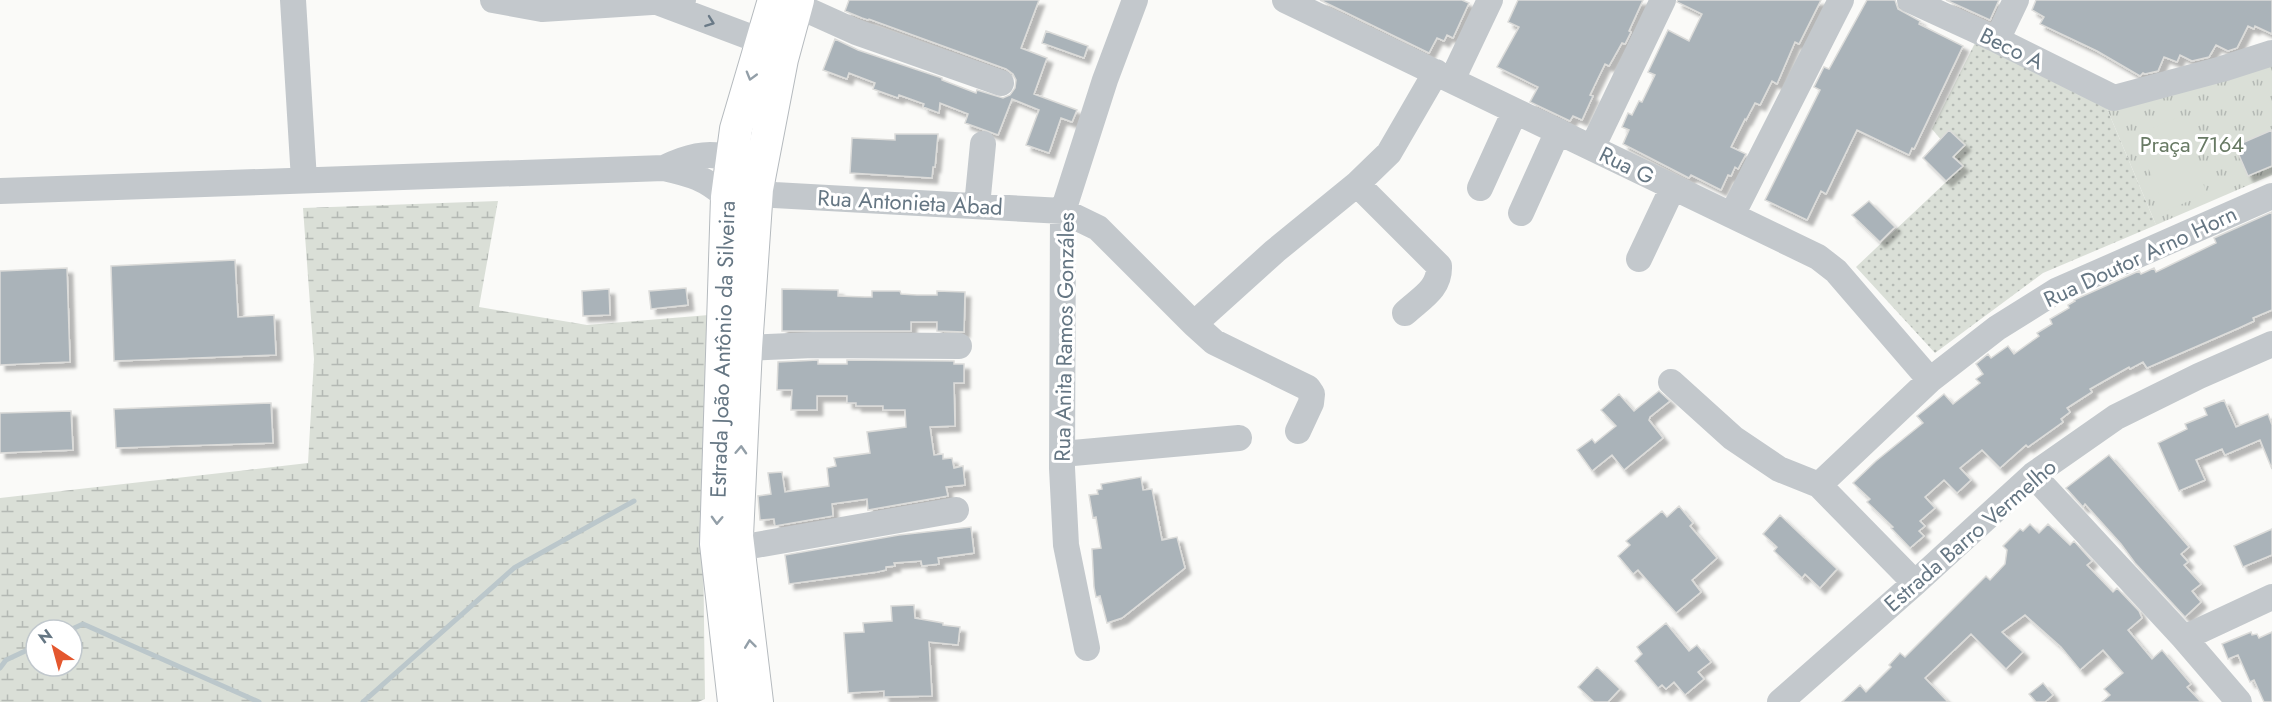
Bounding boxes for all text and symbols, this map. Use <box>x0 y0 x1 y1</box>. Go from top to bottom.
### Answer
one-way arrow <box>704 15 715 27</box>
street label: Beco A <box>1975 19 2050 77</box>
one-way arrow <box>746 71 759 81</box>
park label: Praça 7164 <box>2140 128 2244 160</box>
street label: Rua G <box>1594 138 1660 192</box>
street label: Rua Antonieta Abad <box>816 181 1004 223</box>
street label: Rua Doutor Arno Horn <box>2038 197 2242 315</box>
street label: Estrada João Antônio da Silveira <box>701 200 743 498</box>
street label: Rua Anita Ramos Gonzáles <box>1046 212 1082 462</box>
one-way arrow <box>735 445 748 454</box>
street label: Estrada Barro Vermelho <box>1877 451 2063 619</box>
one-way arrow <box>710 516 723 525</box>
north arrow <box>24 618 84 678</box>
text: N <box>34 623 57 649</box>
one-way arrow <box>744 639 757 648</box>

